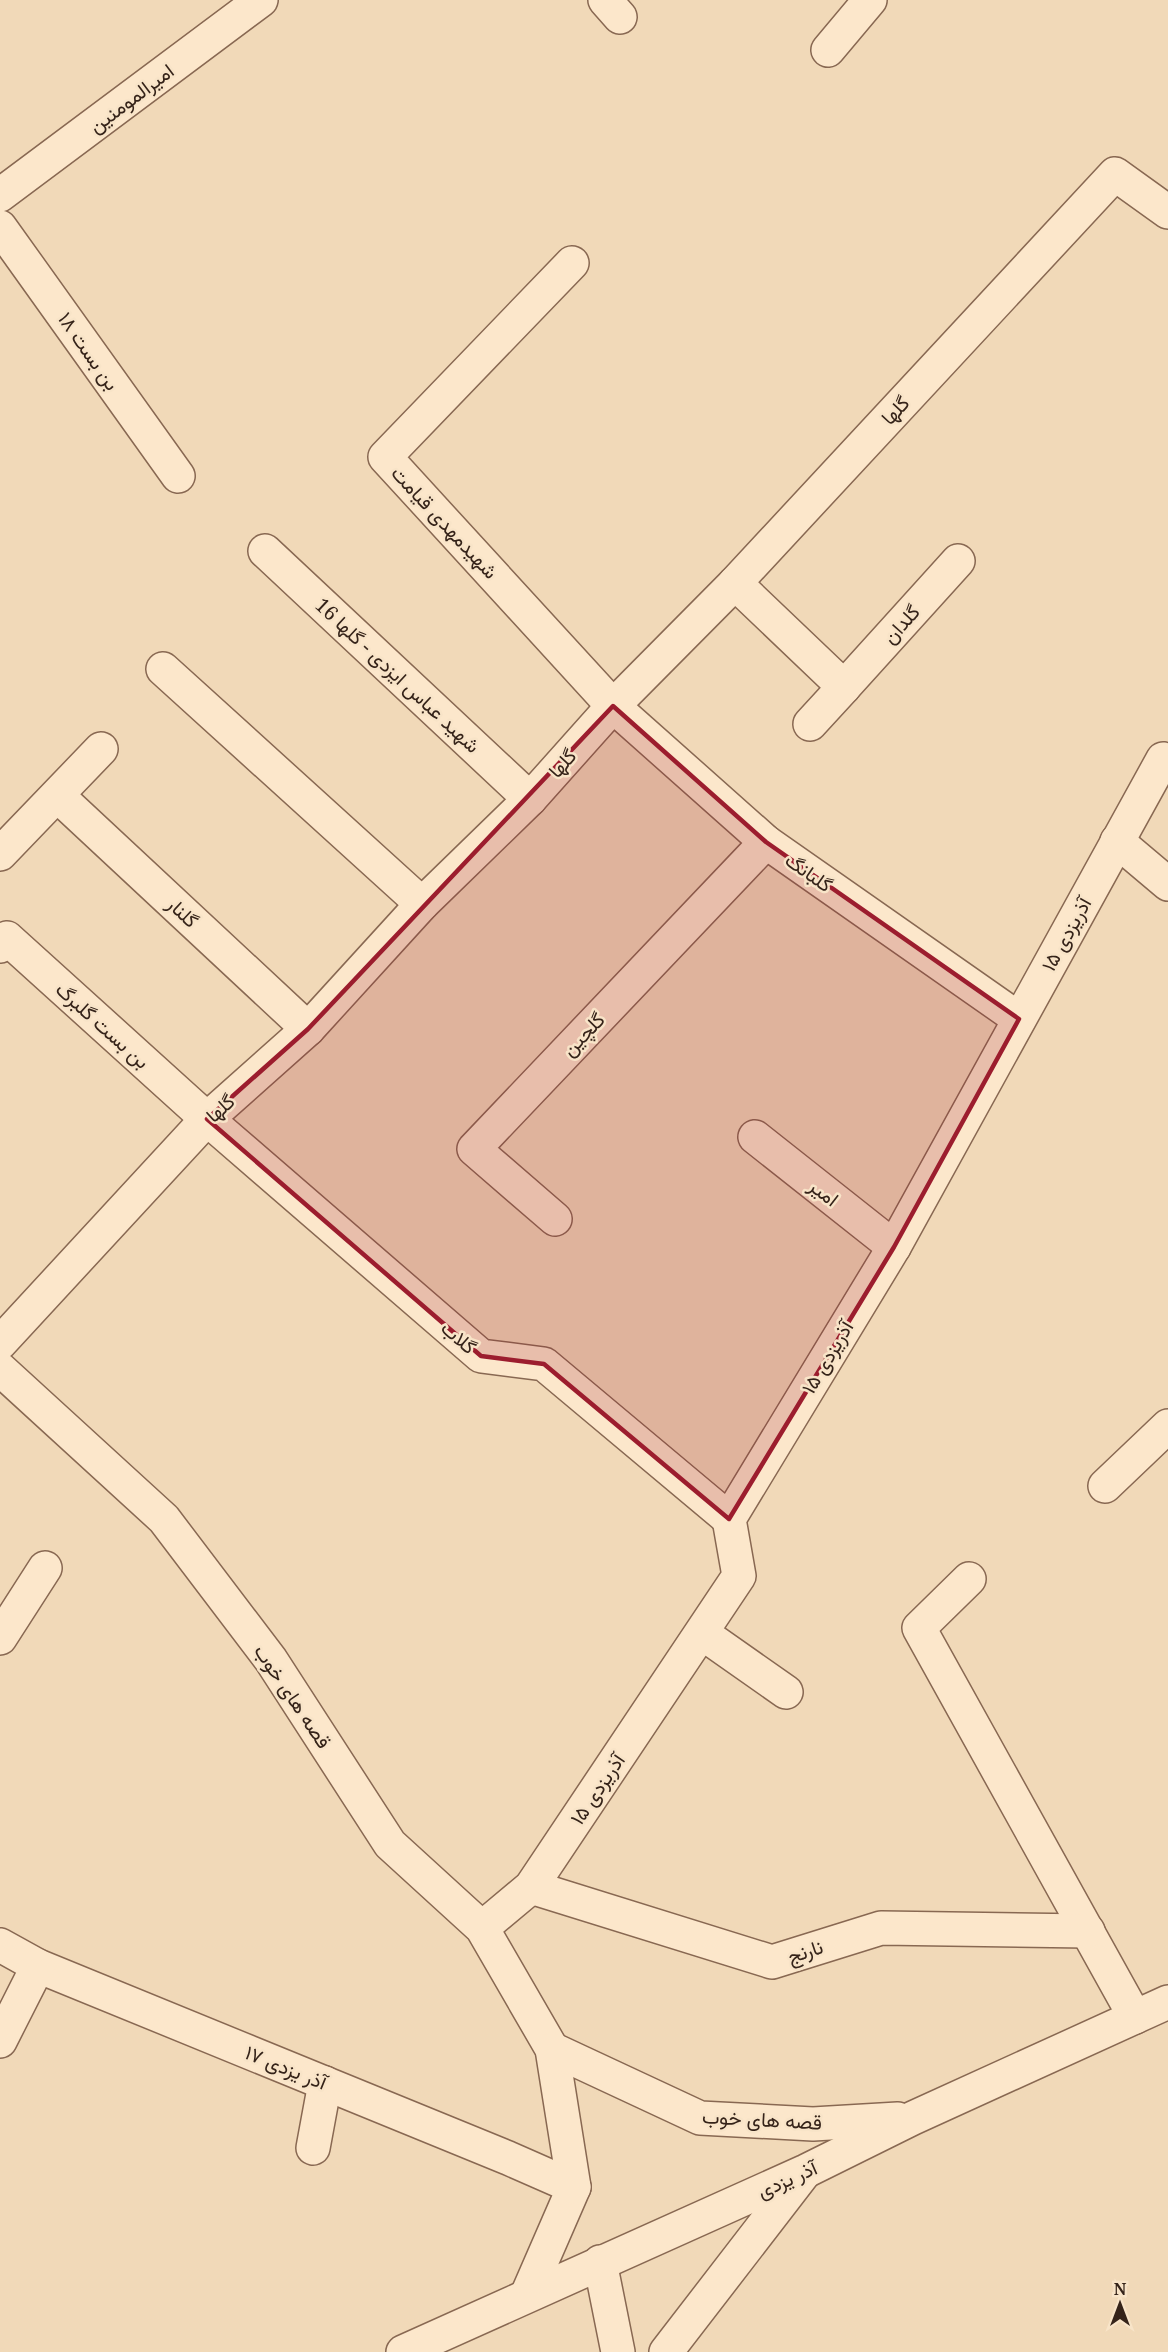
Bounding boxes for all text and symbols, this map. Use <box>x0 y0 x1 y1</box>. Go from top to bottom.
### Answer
street label: امیرالمومنین <box>83 57 179 139</box>
street label: بن بست ۱۸ <box>52 307 126 395</box>
street label: گلها <box>875 390 915 430</box>
street label: شهیدمهدی قیامت <box>386 460 504 584</box>
street label: شهید عباس ایزدی - گلها 16 <box>310 591 486 759</box>
street label: گلدان <box>876 599 926 649</box>
street label: گلها <box>542 743 582 783</box>
street label: گلبانگ <box>780 846 838 898</box>
street label: گلنار <box>161 890 205 934</box>
street label: ۱۵ آذریزدی <box>1035 891 1098 976</box>
street label: بن بست گلبرگ <box>50 976 156 1074</box>
street label: گلچین <box>555 1006 611 1063</box>
street label: گلها <box>200 1088 240 1128</box>
street label: امیر <box>803 1171 845 1212</box>
street label: گلاب <box>436 1314 482 1360</box>
street label: ۱۵ آذریزدی <box>795 1314 860 1398</box>
street label: قصه های خوب <box>248 1639 338 1753</box>
street label: ۱۵ آذریزدی <box>563 1747 631 1830</box>
street label: نارنج <box>784 1933 827 1970</box>
street label: آذر یزدی ۱۷ <box>241 2038 332 2096</box>
street label: قصه های خوب <box>701 2102 823 2136</box>
street label: آذر یزدی <box>753 2153 823 2204</box>
north arrow <box>1090 2274 1150 2334</box>
text: N <box>1114 2278 1127 2300</box>

